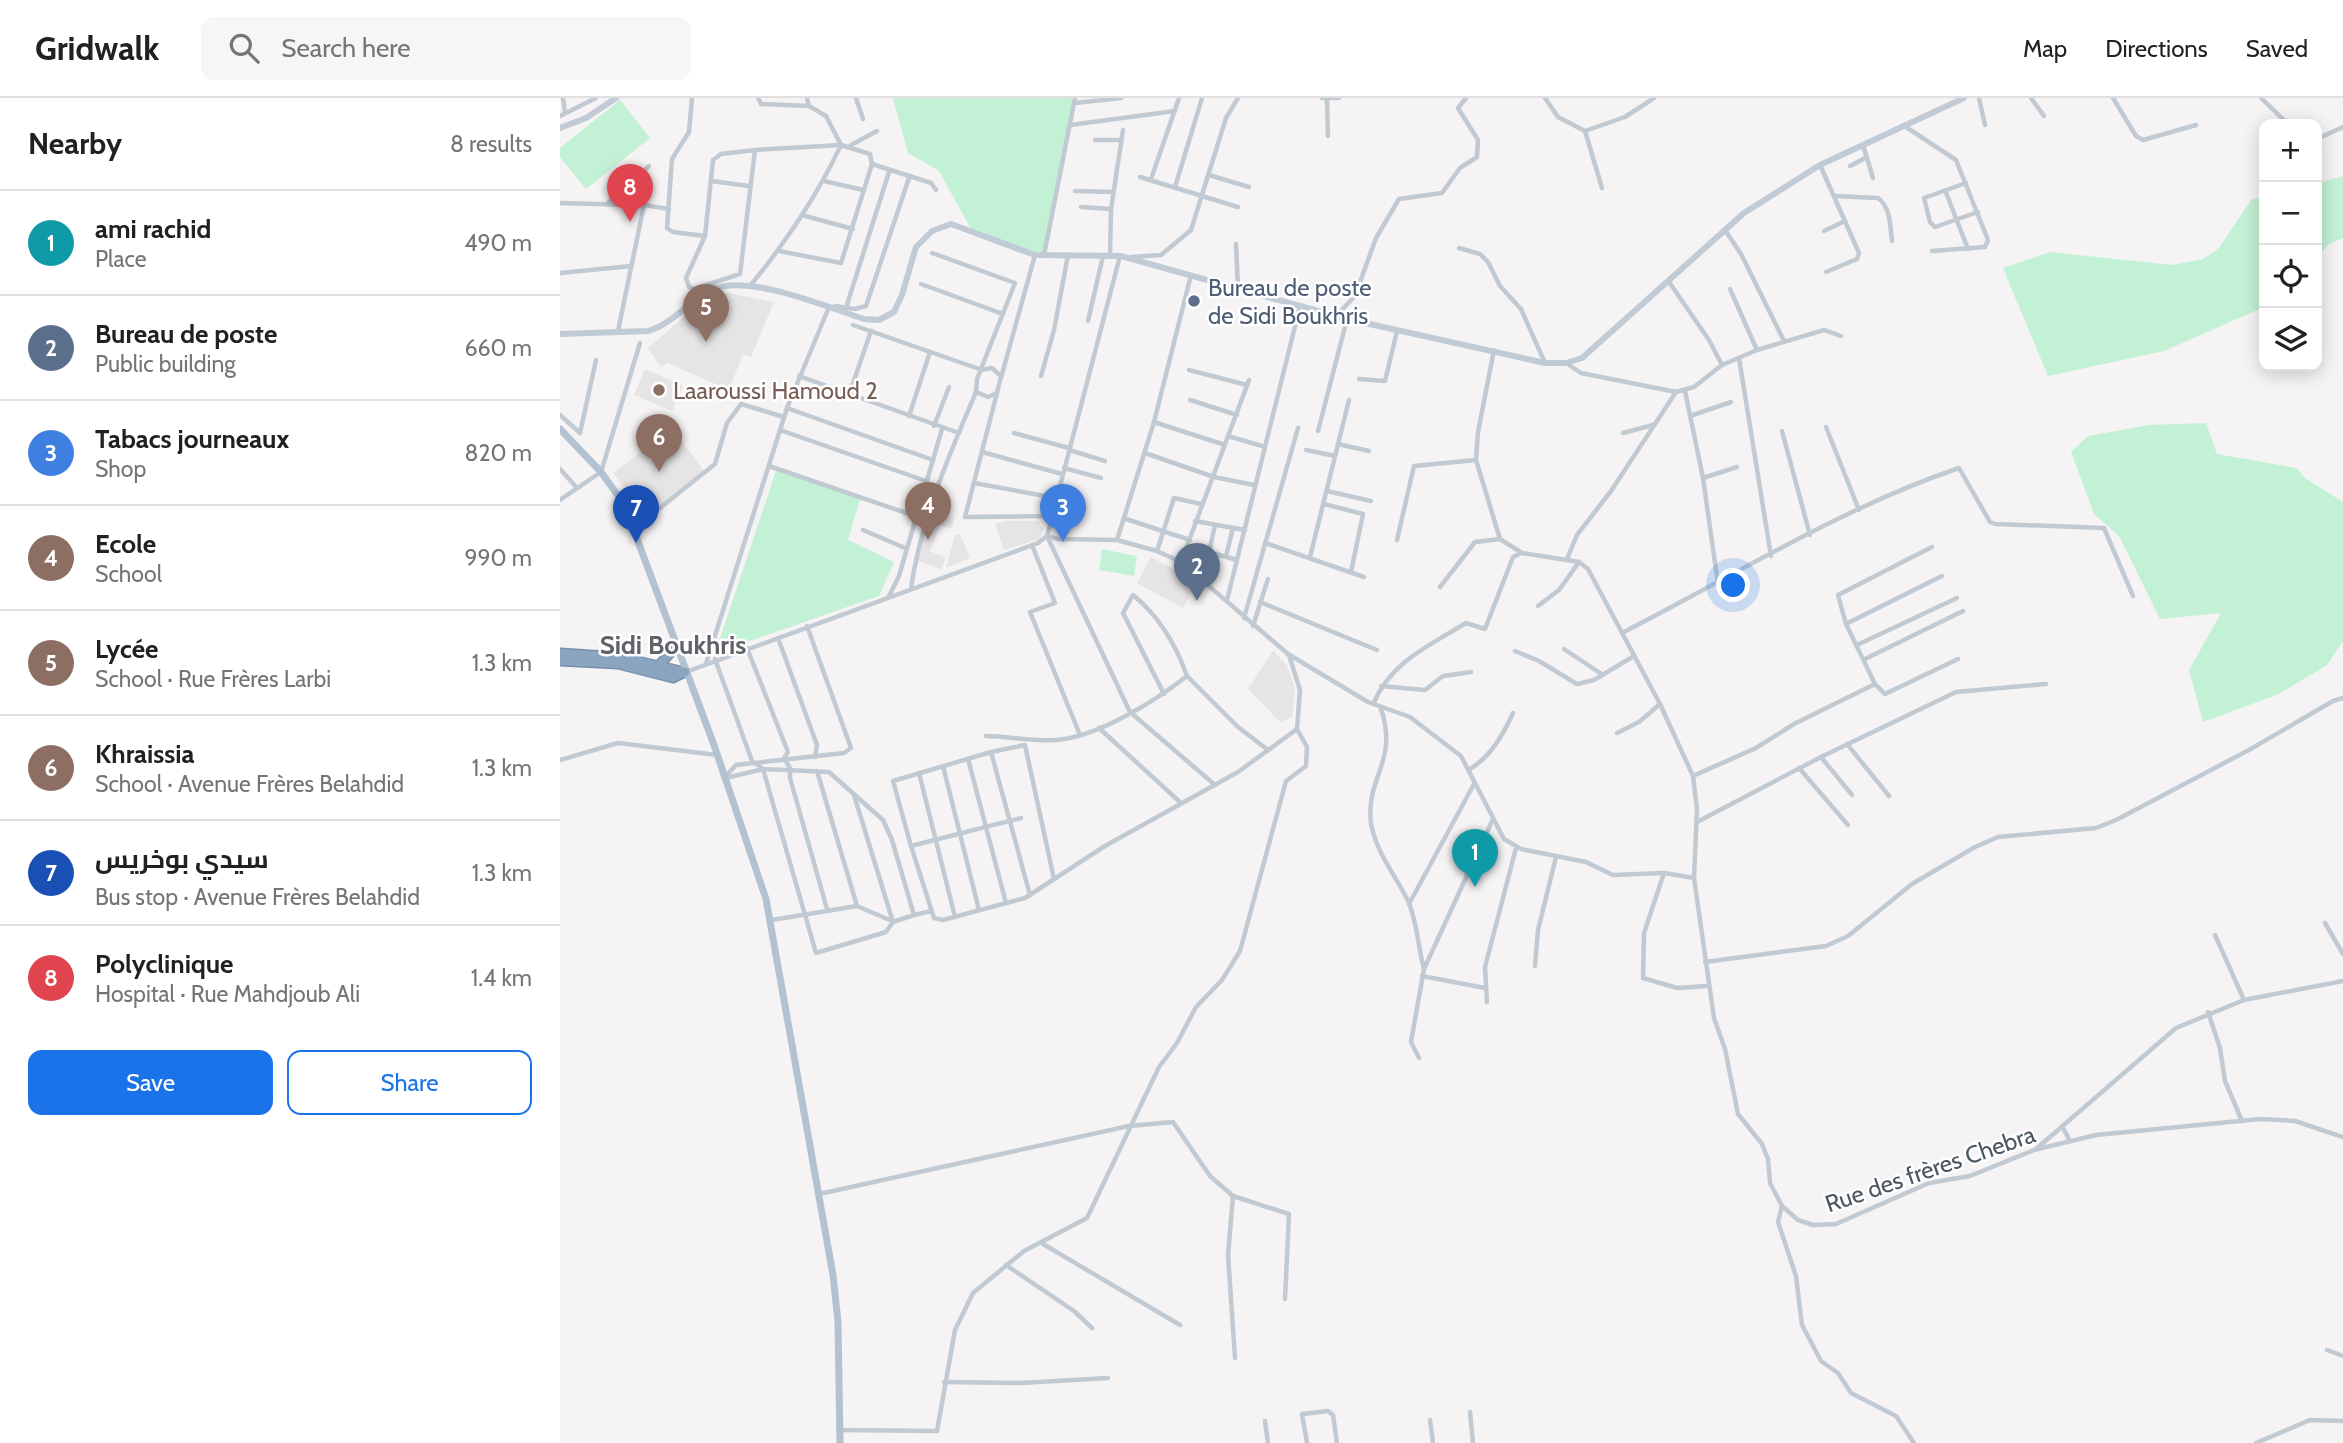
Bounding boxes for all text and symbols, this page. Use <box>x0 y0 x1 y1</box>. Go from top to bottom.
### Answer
search box <box>201 17 691 80</box>
text: Gridwalk <box>35 28 159 68</box>
icon: search <box>225 29 263 67</box>
text: Search here <box>281 32 410 64</box>
text: Map <box>2023 34 2067 63</box>
text: Directions <box>2105 34 2208 63</box>
text: Saved <box>2246 34 2308 63</box>
map controls <box>2259 119 2322 371</box>
button: + <box>2259 119 2322 182</box>
text: Nearby <box>28 125 122 162</box>
text: 8 results <box>450 130 532 158</box>
pin: 8 <box>607 164 653 222</box>
button: − <box>2259 182 2322 245</box>
text: ami rachid <box>95 213 211 245</box>
text: 1 <box>47 229 55 257</box>
text: 490 m <box>464 229 532 257</box>
text: Place <box>95 245 147 273</box>
button: locate <box>2259 245 2322 308</box>
place label: Bureau de poste de Sidi Boukhris <box>1208 273 1372 330</box>
pin: 5 <box>683 284 729 342</box>
marker: Bureau de poste de Sidi Boukhris <box>1186 293 1202 309</box>
button: layers <box>2259 308 2322 371</box>
text: Bureau de poste <box>95 318 277 350</box>
text: 2 <box>45 334 57 362</box>
text: 660 m <box>464 334 532 362</box>
text: Public building <box>95 350 236 378</box>
place label: Laaroussi Hamoud 2 <box>673 376 878 405</box>
marker: Laaroussi Hamoud 2 <box>651 382 667 398</box>
pin: 6 <box>636 414 682 472</box>
text: Tabacs journeaux <box>95 423 289 455</box>
text: 3 <box>45 439 57 467</box>
text: 820 m <box>465 439 532 467</box>
text: Shop <box>95 455 146 483</box>
pin: 4 <box>905 482 951 540</box>
pin: 3 <box>1040 484 1086 542</box>
pin: 7 <box>613 485 659 543</box>
text: Ecole <box>95 528 156 560</box>
pin: 2 <box>1174 543 1220 601</box>
text: 4 <box>44 544 58 572</box>
text: 990 m <box>464 544 532 572</box>
text: School <box>95 560 162 588</box>
your location <box>1716 568 1750 602</box>
district label: Sidi Boukhris <box>600 629 746 661</box>
text: Lycée <box>95 633 158 665</box>
text: 5 <box>45 649 57 677</box>
text: 1.3 km <box>472 649 532 677</box>
text: School · Rue Frères Larbi <box>95 665 331 693</box>
text: Khraissia <box>95 738 194 770</box>
text: 6 <box>45 754 57 782</box>
text: 1.3 km <box>472 754 532 782</box>
text: School · Avenue Frères Belahdid <box>95 770 404 798</box>
pin: 1 <box>1452 829 1498 887</box>
text: سيدي بوخريس <box>95 843 269 875</box>
text: 7 <box>45 859 57 887</box>
text: 1.3 km <box>472 859 532 887</box>
text: Bus stop · Avenue Frères Belahdid <box>95 883 420 911</box>
text: Polyclinique <box>95 948 234 980</box>
text: 8 <box>44 964 58 992</box>
text: 1.4 km <box>471 964 532 992</box>
text: Hospital · Rue Mahdjoub Ali <box>95 980 360 1008</box>
button: Save <box>28 1050 273 1115</box>
button: Share <box>287 1050 532 1115</box>
street label: Rue des frères Chebra <box>1821 1119 2039 1219</box>

